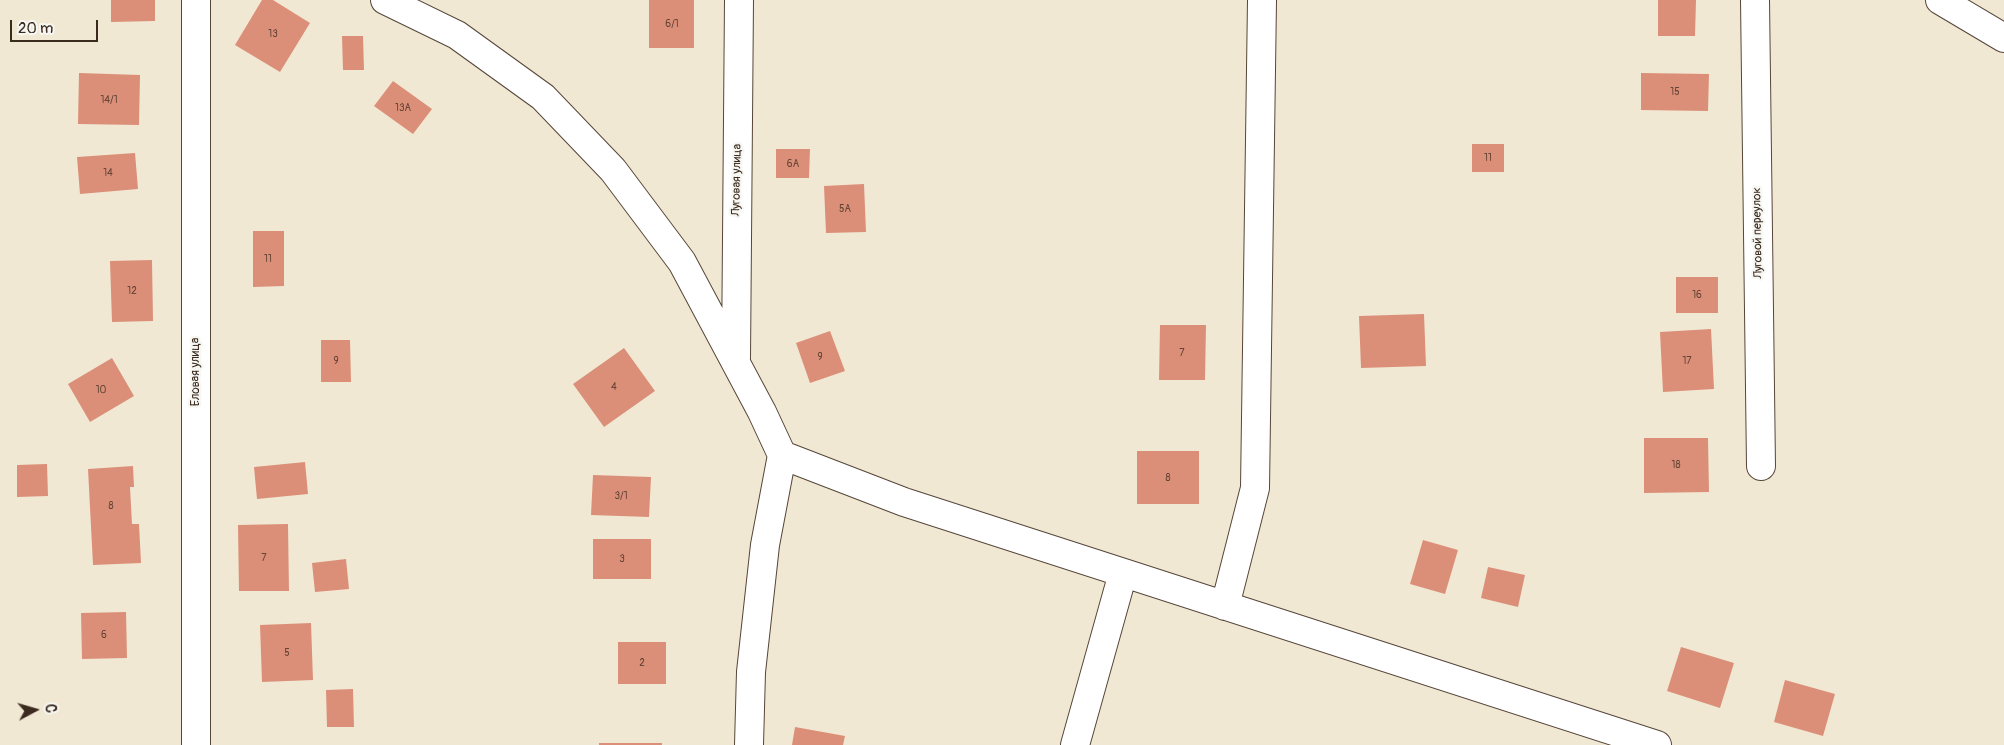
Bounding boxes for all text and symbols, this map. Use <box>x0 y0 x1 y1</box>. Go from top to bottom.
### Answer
scale bar <box>12 10 100 42</box>
house number: 6/1 <box>665 18 679 30</box>
text: 20 m <box>18 19 53 38</box>
house number: 13 <box>268 28 278 40</box>
house number: 15 <box>1670 86 1680 98</box>
house number: 14/1 <box>100 94 118 106</box>
house number: 13А <box>395 102 411 114</box>
street label: Луговая улица <box>729 144 745 216</box>
house number: 11 <box>1484 152 1492 164</box>
house number: 6А <box>787 158 799 170</box>
house number: 14 <box>103 167 113 179</box>
street label: Луговой переулок <box>1750 187 1766 279</box>
house number: 5А <box>839 203 851 215</box>
house number: 11 <box>264 253 272 265</box>
house number: 12 <box>127 285 137 297</box>
house number: 16 <box>1692 289 1702 301</box>
street label: Еловая улица <box>189 338 203 406</box>
house number: 7 <box>1179 347 1185 359</box>
house number: 9 <box>817 351 823 363</box>
house number: 9 <box>333 355 339 367</box>
house number: 17 <box>1682 355 1692 367</box>
house number: 4 <box>611 381 617 393</box>
house number: 10 <box>96 384 106 396</box>
house number: 18 <box>1672 459 1680 471</box>
house number: 8 <box>1165 472 1171 484</box>
house number: 3/1 <box>614 490 628 502</box>
house number: 8 <box>108 500 114 512</box>
house number: 7 <box>261 552 267 564</box>
house number: 3 <box>619 553 625 565</box>
house number: 6 <box>101 629 107 641</box>
house number: 5 <box>284 647 290 659</box>
house number: 2 <box>639 657 645 669</box>
north arrow <box>10 685 60 735</box>
text: С <box>42 703 59 714</box>

